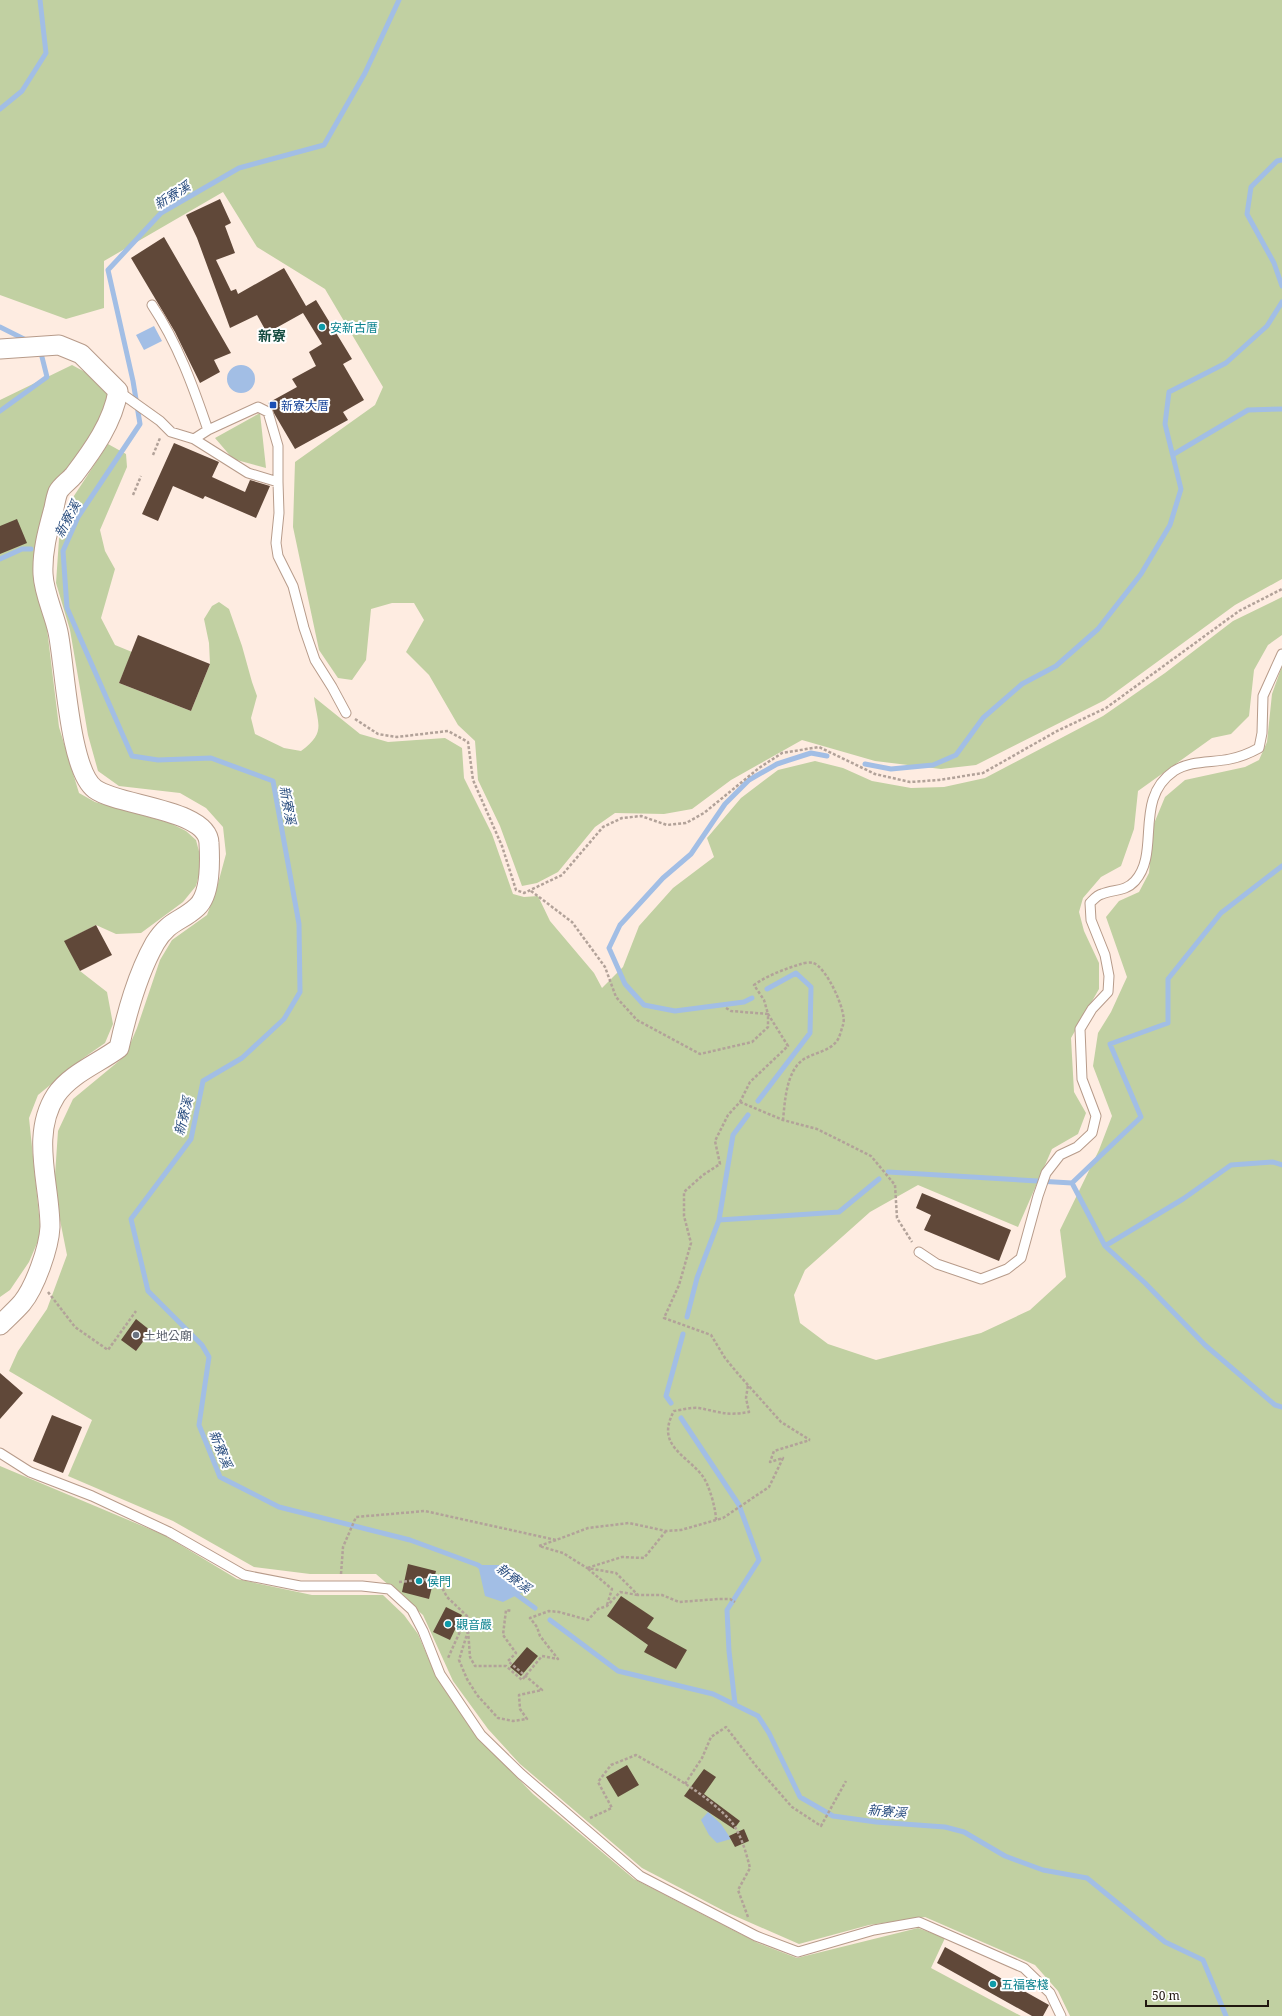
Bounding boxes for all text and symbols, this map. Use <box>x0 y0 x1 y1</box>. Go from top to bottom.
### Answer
water label: 新寮溪 <box>151 176 195 213</box>
place label: 安新古厝 <box>330 319 378 336</box>
marker: 安新古厝 <box>317 322 327 332</box>
district label: 新寮 <box>258 326 286 345</box>
place label: 新寮大厝 <box>281 397 329 414</box>
marker: 新寮大厝 <box>268 400 278 410</box>
water label: 新寮溪 <box>50 496 85 540</box>
water label: 新寮溪 <box>276 784 301 828</box>
water label: 新寮溪 <box>170 1093 197 1137</box>
place label: 土地公廟 <box>144 1327 192 1344</box>
marker: 土地公廟 <box>131 1330 141 1340</box>
water label: 新寮溪 <box>205 1428 237 1472</box>
water label: 新寮溪 <box>493 1559 537 1598</box>
place label: 侯門 <box>427 1573 451 1590</box>
marker: 侯門 <box>414 1576 424 1586</box>
place label: 觀音嚴 <box>456 1616 492 1633</box>
marker: 觀音嚴 <box>443 1619 453 1629</box>
water label: 新寮溪 <box>867 1800 909 1822</box>
place label: 五福客棧 <box>1001 1976 1049 1993</box>
marker: 五福客棧 <box>988 1979 998 1989</box>
scale bar <box>1146 1982 1268 2008</box>
text: 50 m <box>1152 1987 1180 2004</box>

